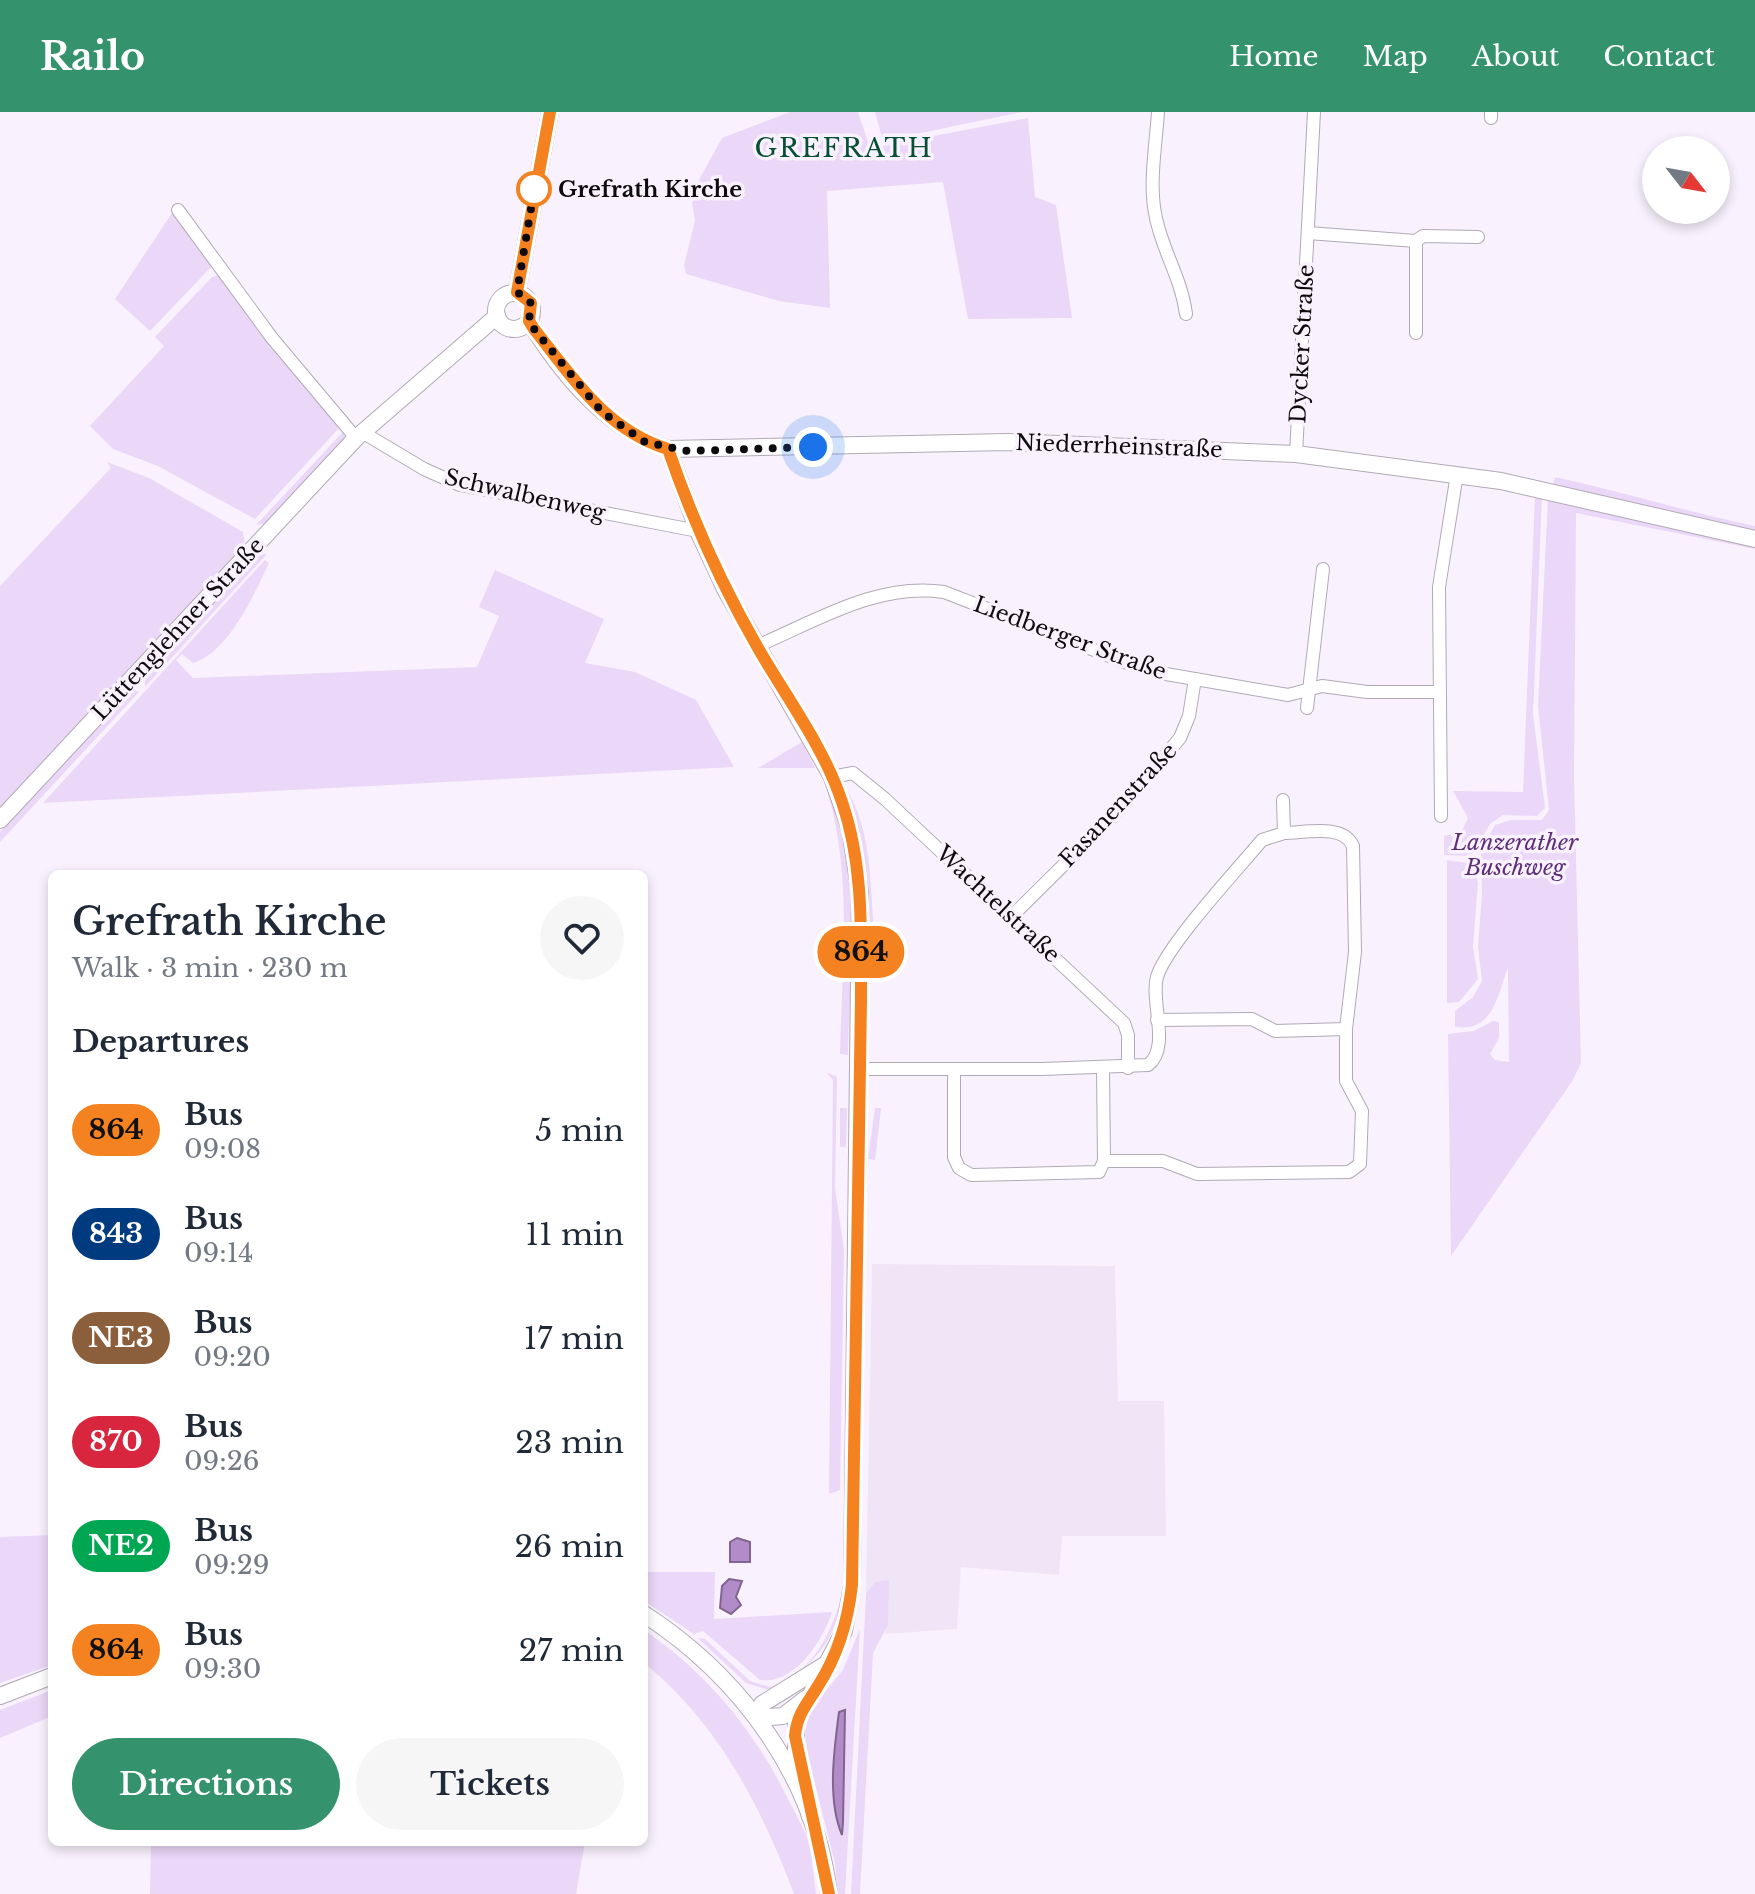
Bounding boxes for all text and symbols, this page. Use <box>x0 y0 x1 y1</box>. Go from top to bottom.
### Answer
text: Railo <box>40 33 145 80</box>
text: Home <box>1229 39 1319 74</box>
text: Map <box>1363 39 1428 74</box>
text: About <box>1472 39 1559 74</box>
text: Contact <box>1603 39 1715 74</box>
district label: GREFRATH <box>755 132 934 164</box>
north arrow <box>1642 136 1730 224</box>
map controls <box>1642 136 1730 224</box>
marker: Grefrath Kirche <box>517 172 551 206</box>
place label: Grefrath Kirche <box>558 176 742 203</box>
street label: Dycker Straße <box>1284 264 1320 424</box>
your location <box>793 427 833 467</box>
street label: Niederrheinstraße <box>1015 429 1223 463</box>
street label: Schwalbenweg <box>442 463 609 527</box>
street label: Lüttenglehner Straße <box>86 532 270 726</box>
street label: Liedberger Straße <box>970 591 1170 685</box>
street label: Fasanenstraße <box>1054 737 1182 873</box>
park label: Lanzerather Buschweg <box>1451 829 1579 881</box>
street label: Wachtelstraße <box>930 839 1066 968</box>
button: heart <box>540 896 624 980</box>
text: Grefrath Kirche <box>72 898 387 945</box>
line badge: 864 <box>815 926 907 978</box>
text: 864 <box>833 934 889 969</box>
text: Walk · 3 min · 230 m <box>72 952 348 984</box>
text: Departures <box>72 1023 249 1060</box>
text: Bus <box>184 1096 243 1133</box>
text: 864 <box>88 1112 144 1147</box>
text: 5 min <box>535 1112 624 1149</box>
text: 09:08 <box>184 1133 261 1165</box>
text: Bus <box>184 1200 243 1237</box>
text: 843 <box>89 1216 143 1251</box>
text: 11 min <box>526 1216 624 1253</box>
text: 09:14 <box>184 1237 254 1269</box>
text: Bus <box>194 1304 253 1341</box>
text: NE3 <box>88 1320 154 1355</box>
text: 17 min <box>524 1320 624 1357</box>
text: 09:20 <box>194 1341 271 1373</box>
text: Bus <box>184 1408 243 1445</box>
text: 870 <box>89 1424 143 1459</box>
text: 23 min <box>515 1424 624 1461</box>
text: 09:26 <box>184 1445 259 1477</box>
text: Bus <box>194 1512 253 1549</box>
text: NE2 <box>88 1528 154 1563</box>
text: 26 min <box>515 1528 624 1565</box>
text: 09:29 <box>194 1549 269 1581</box>
text: Bus <box>184 1616 243 1653</box>
text: 864 <box>88 1632 144 1667</box>
text: 27 min <box>519 1632 624 1669</box>
text: 09:30 <box>184 1653 261 1685</box>
button: Directions <box>72 1738 340 1830</box>
button: Tickets <box>356 1738 624 1830</box>

